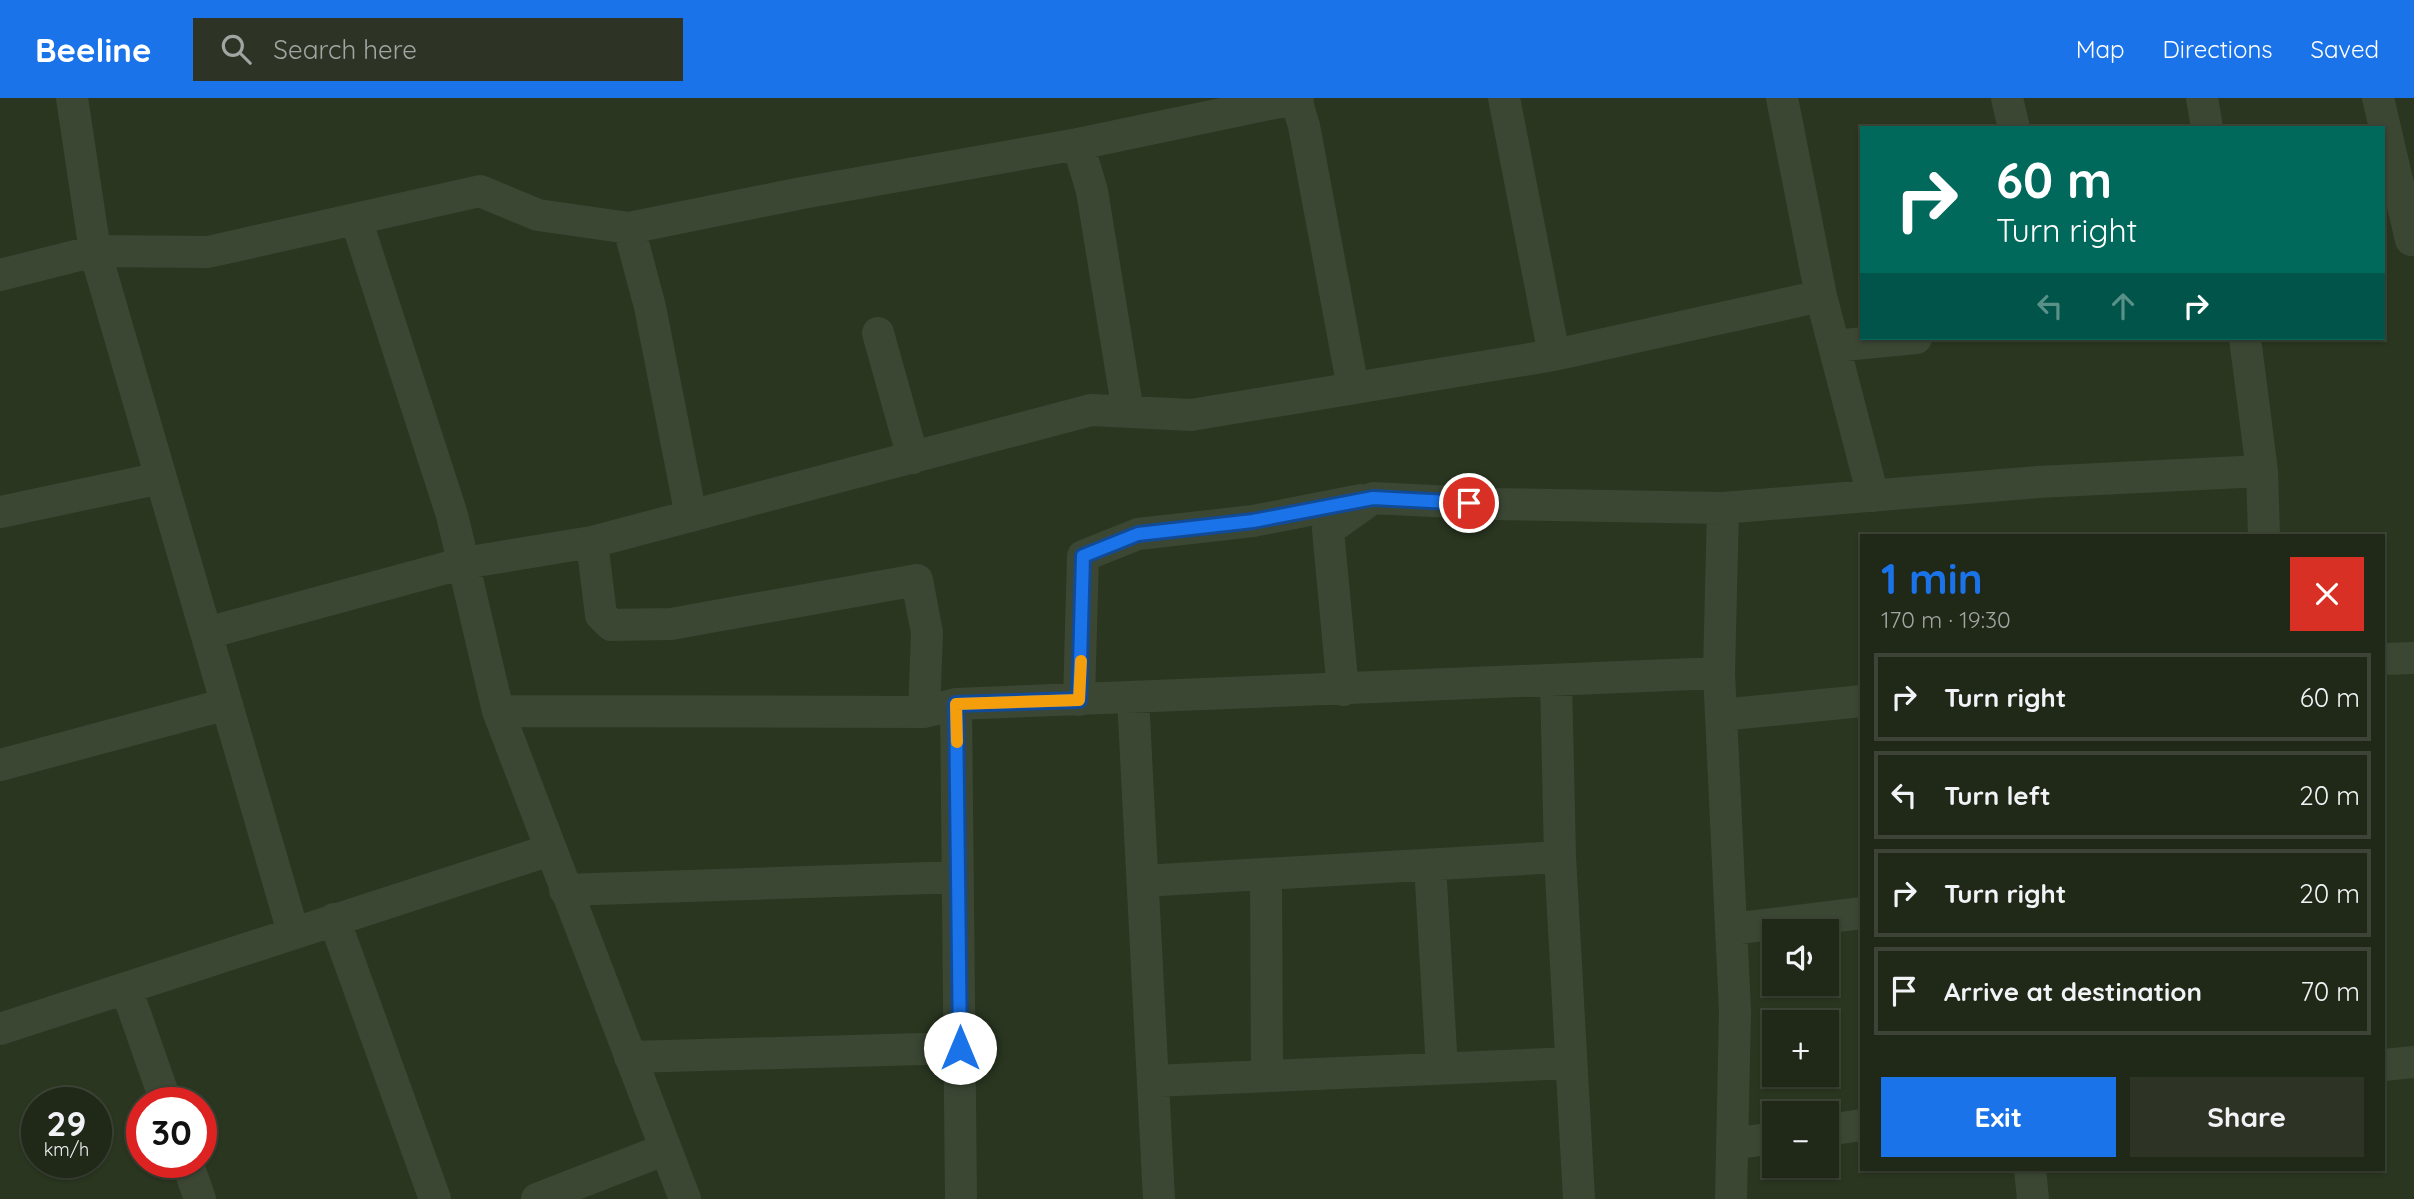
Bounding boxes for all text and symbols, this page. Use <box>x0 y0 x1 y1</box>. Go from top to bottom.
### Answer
search box <box>193 18 683 81</box>
text: Beeline <box>35 29 151 70</box>
icon: search <box>217 30 255 68</box>
text: Search here <box>273 33 417 66</box>
text: Map <box>2076 34 2125 64</box>
text: Directions <box>2163 34 2273 64</box>
text: Saved <box>2311 34 2379 64</box>
text: 60 m <box>1996 149 2112 210</box>
icon: right <box>1881 154 1972 245</box>
text: Turn right <box>1996 210 2137 250</box>
icon: left <box>2031 287 2069 325</box>
icon: ahead <box>2104 287 2142 325</box>
icon: right <box>2177 287 2215 325</box>
pin <box>1439 473 1499 533</box>
icon: arrive <box>1450 484 1488 522</box>
text: 1 min <box>1881 552 1983 605</box>
button: close <box>2290 557 2364 631</box>
text: 170 m · 19:30 <box>1881 605 2011 634</box>
icon: right <box>1885 678 1923 716</box>
text: Turn right <box>1944 681 2066 714</box>
text: 60 m <box>2300 681 2360 714</box>
icon: left <box>1885 776 1923 814</box>
text: Turn left <box>1944 779 2051 812</box>
text: 20 m <box>2299 779 2360 812</box>
icon: right <box>1885 874 1923 912</box>
text: Turn right <box>1944 877 2066 910</box>
text: 20 m <box>2299 877 2360 910</box>
map controls <box>1762 919 1839 1178</box>
button: sound <box>1762 919 1839 996</box>
icon: arrive <box>1885 972 1923 1010</box>
text: Arrive at destination <box>1944 975 2202 1008</box>
text: 70 m <box>2300 975 2360 1008</box>
button: + <box>1762 1010 1839 1087</box>
position arrow <box>923 1011 997 1085</box>
button: Exit <box>1881 1077 2116 1157</box>
button: Share <box>2130 1077 2364 1157</box>
speed limit sign: 30 <box>126 1087 217 1178</box>
text: 29 <box>47 1101 86 1145</box>
button: − <box>1762 1101 1839 1178</box>
text: km/h <box>44 1138 89 1161</box>

